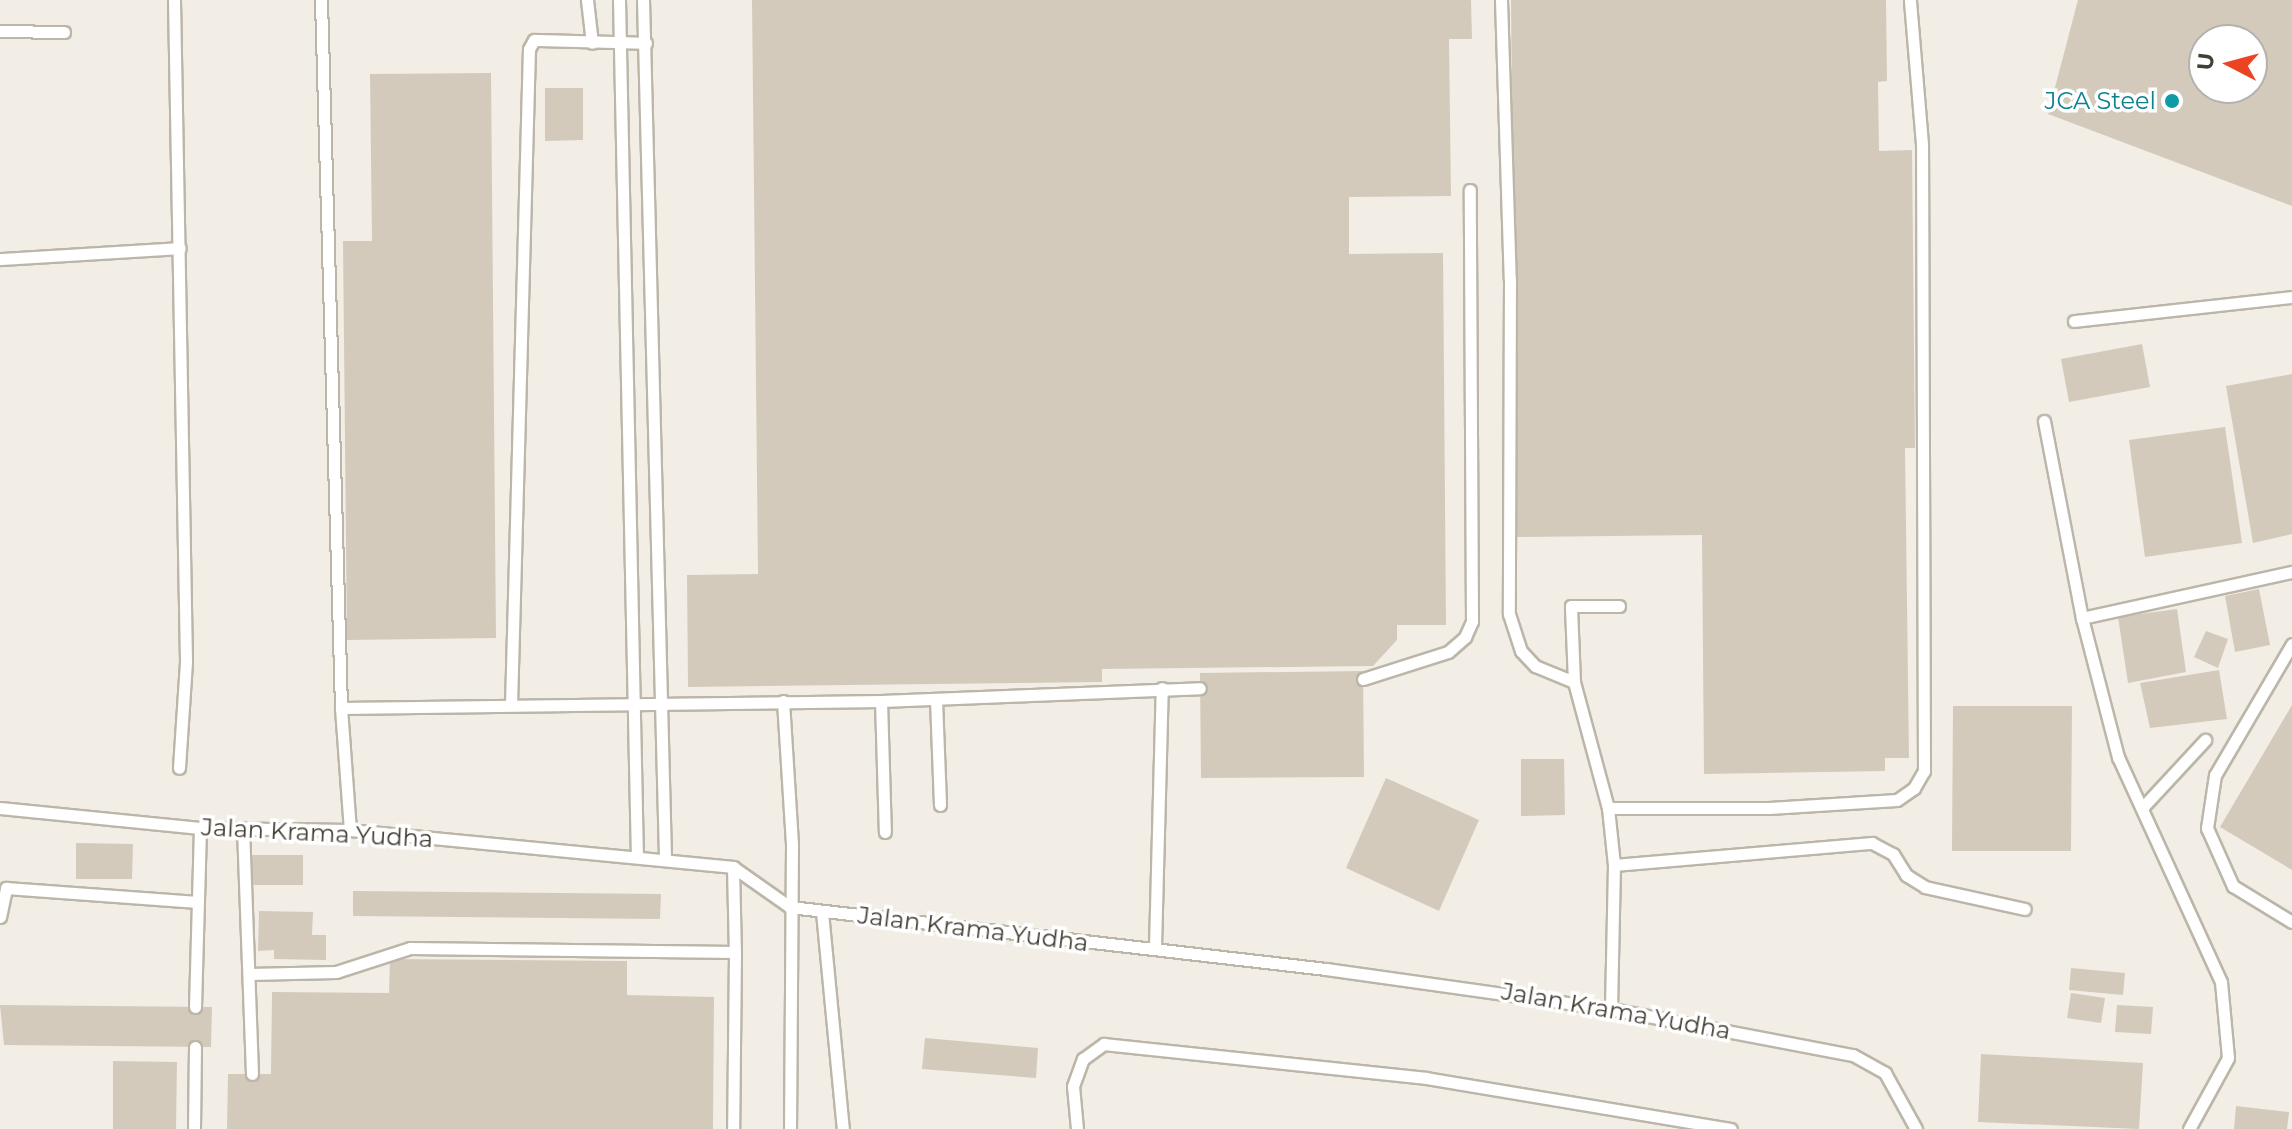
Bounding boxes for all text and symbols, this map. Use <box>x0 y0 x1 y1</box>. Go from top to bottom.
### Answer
north arrow <box>2188 24 2268 104</box>
text: U <box>2191 52 2220 72</box>
place label: JCA Steel <box>2044 87 2156 115</box>
marker: JCA Steel <box>2163 92 2181 110</box>
street label: Jalan Krama Yudha <box>200 813 434 853</box>
street label: Jalan Krama Yudha <box>856 901 1090 957</box>
street label: Jalan Krama Yudha <box>1499 977 1733 1045</box>

